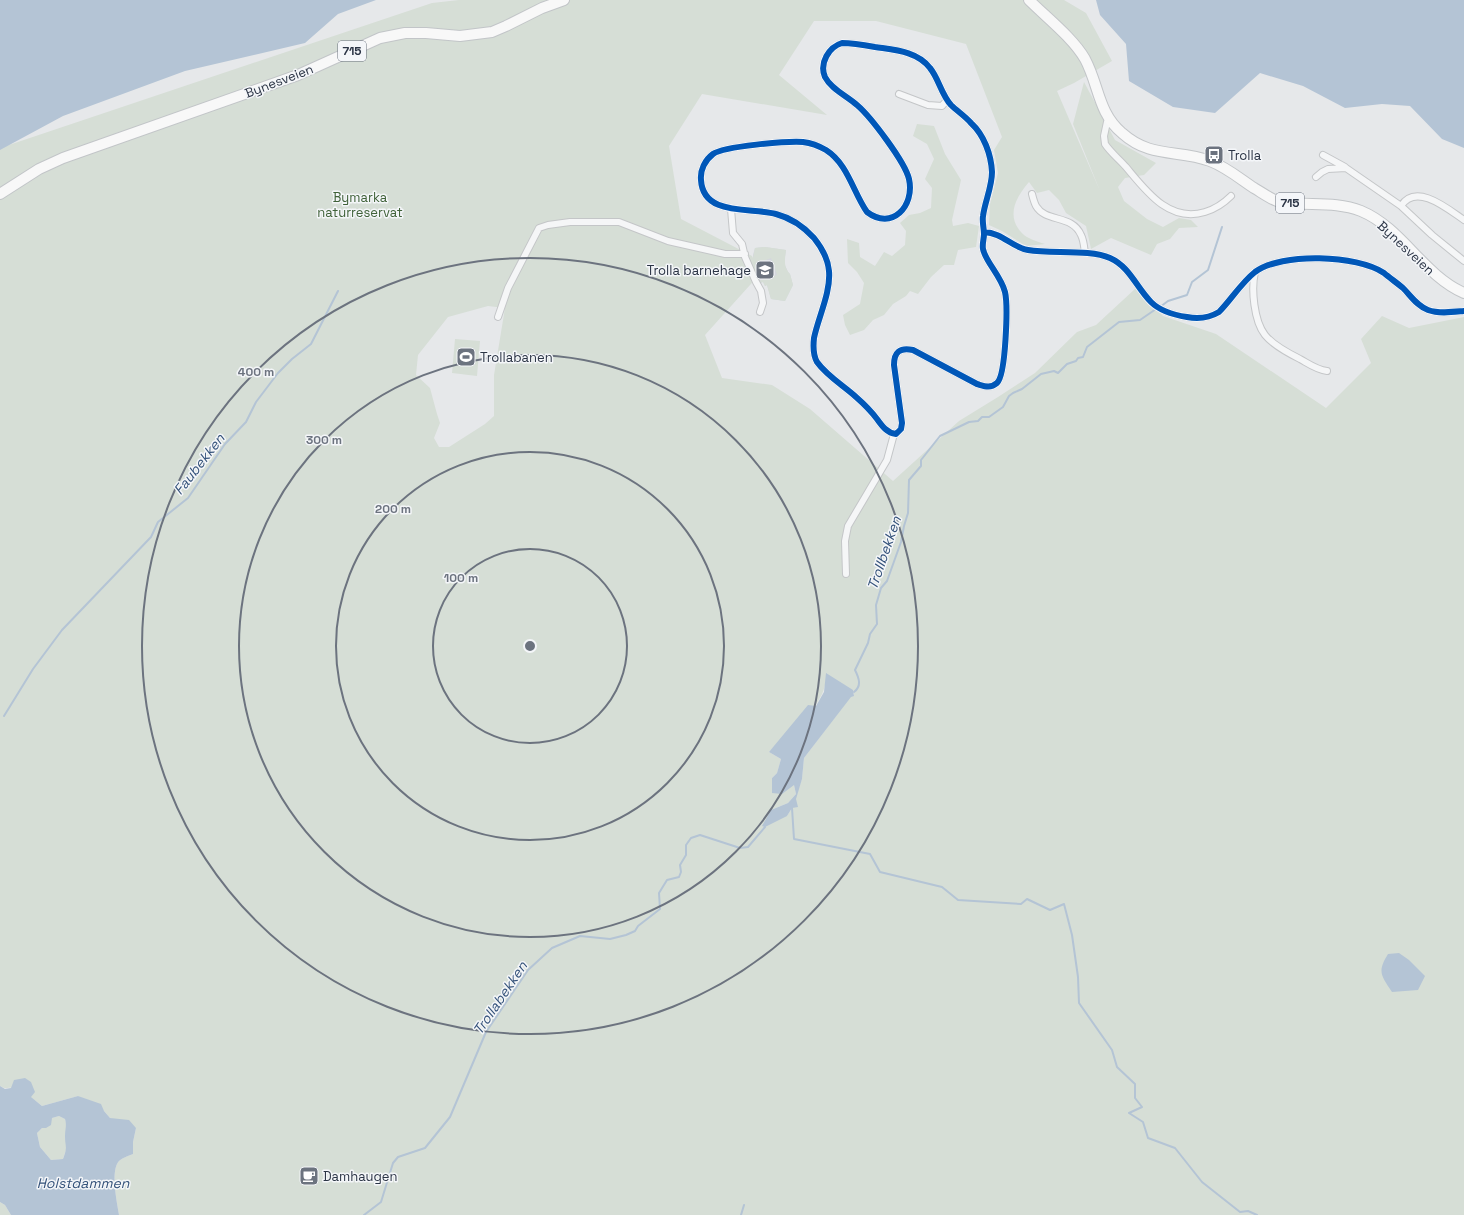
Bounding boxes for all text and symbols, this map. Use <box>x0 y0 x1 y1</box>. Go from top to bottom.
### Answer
road number: 715 <box>338 41 366 61</box>
street label: Bynesveien <box>242 60 316 102</box>
bus stop icon: Trolla <box>1203 144 1225 166</box>
place label: Trolla <box>1228 147 1262 164</box>
park label: Bymarka naturreservat <box>317 189 403 221</box>
road number: 715 <box>1276 193 1304 213</box>
street label: Bynesveien <box>1374 217 1438 279</box>
school or university icon: Trolla barnehage <box>754 259 776 281</box>
place label: Trolla barnehage <box>647 262 751 279</box>
sports icon: Trollabanen <box>455 346 477 368</box>
place label: Trollabanen <box>480 349 553 366</box>
text: 400 m <box>238 364 274 380</box>
water label: Faubekken <box>170 429 229 498</box>
text: 300 m <box>306 432 342 448</box>
text: 200 m <box>375 501 411 517</box>
water label: Trollbekken <box>863 513 905 592</box>
text: 100 m <box>444 570 478 586</box>
centre of rings <box>523 639 537 653</box>
water label: Trollabekken <box>469 958 531 1038</box>
cafe icon: Damhaugen <box>298 1165 320 1187</box>
place label: Damhaugen <box>323 1168 398 1185</box>
water label: Holstdammen <box>37 1174 130 1192</box>

